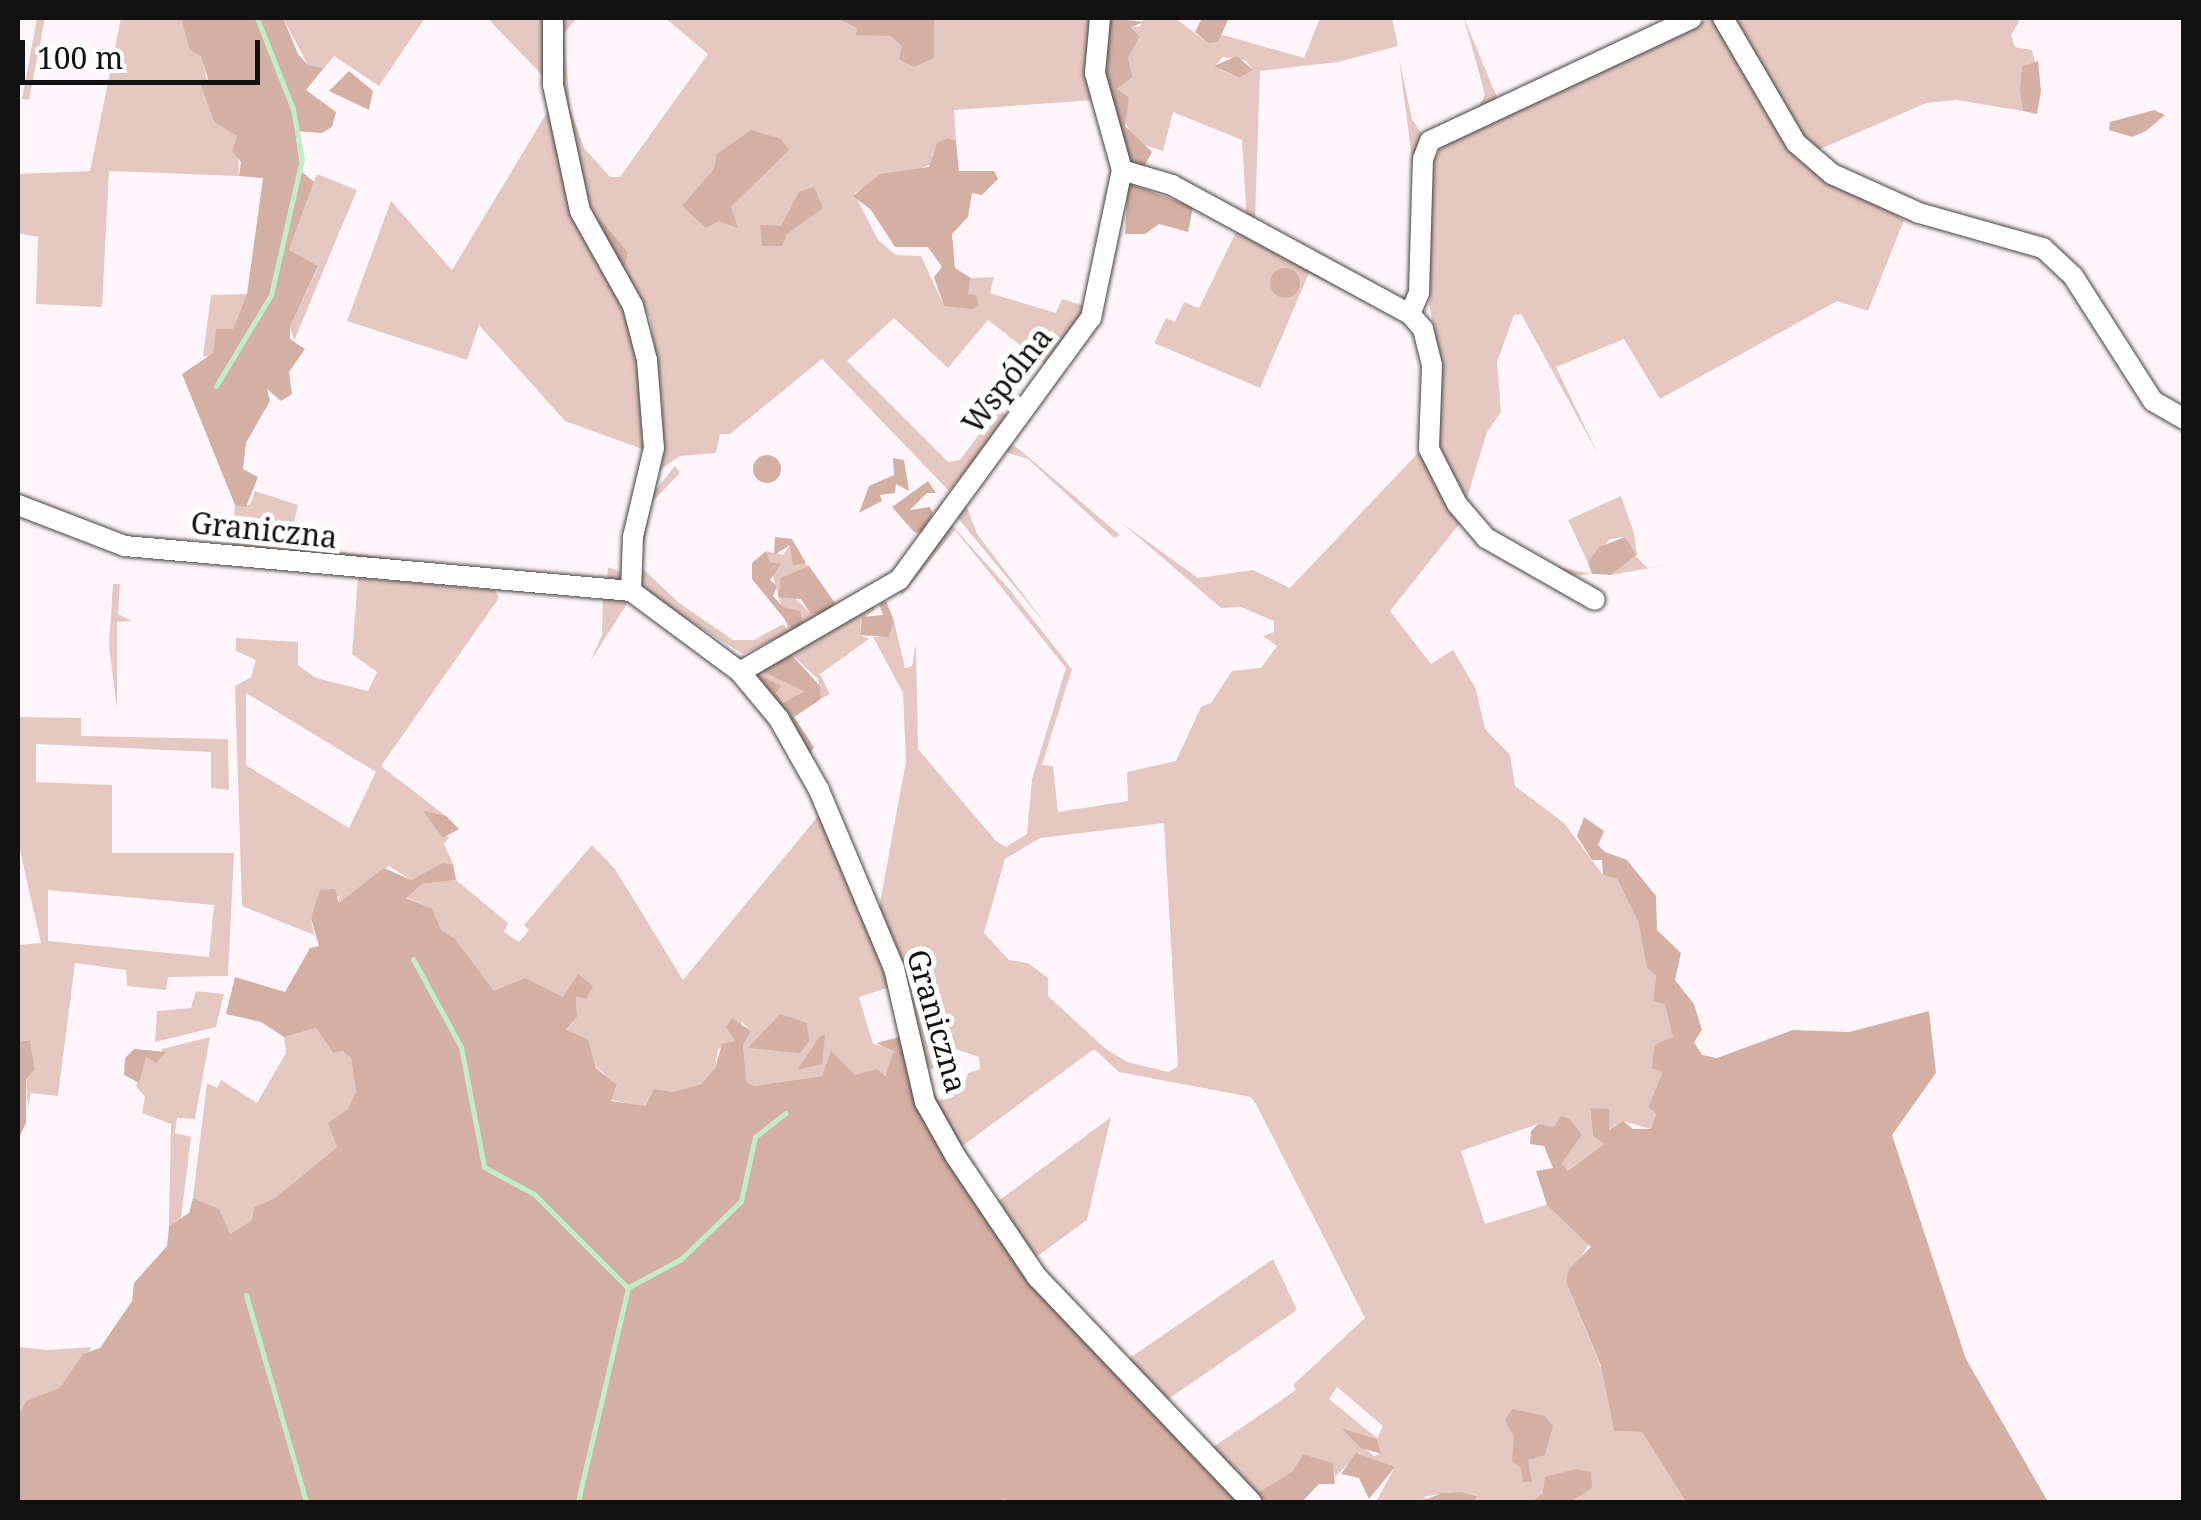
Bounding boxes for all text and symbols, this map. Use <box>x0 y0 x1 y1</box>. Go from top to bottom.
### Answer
scale bar <box>25 20 265 82</box>
text: 100 m <box>37 37 123 78</box>
street label: Wspólna <box>954 320 1060 440</box>
street label: Graniczna <box>189 504 339 556</box>
street label: Graniczna <box>899 945 975 1097</box>

